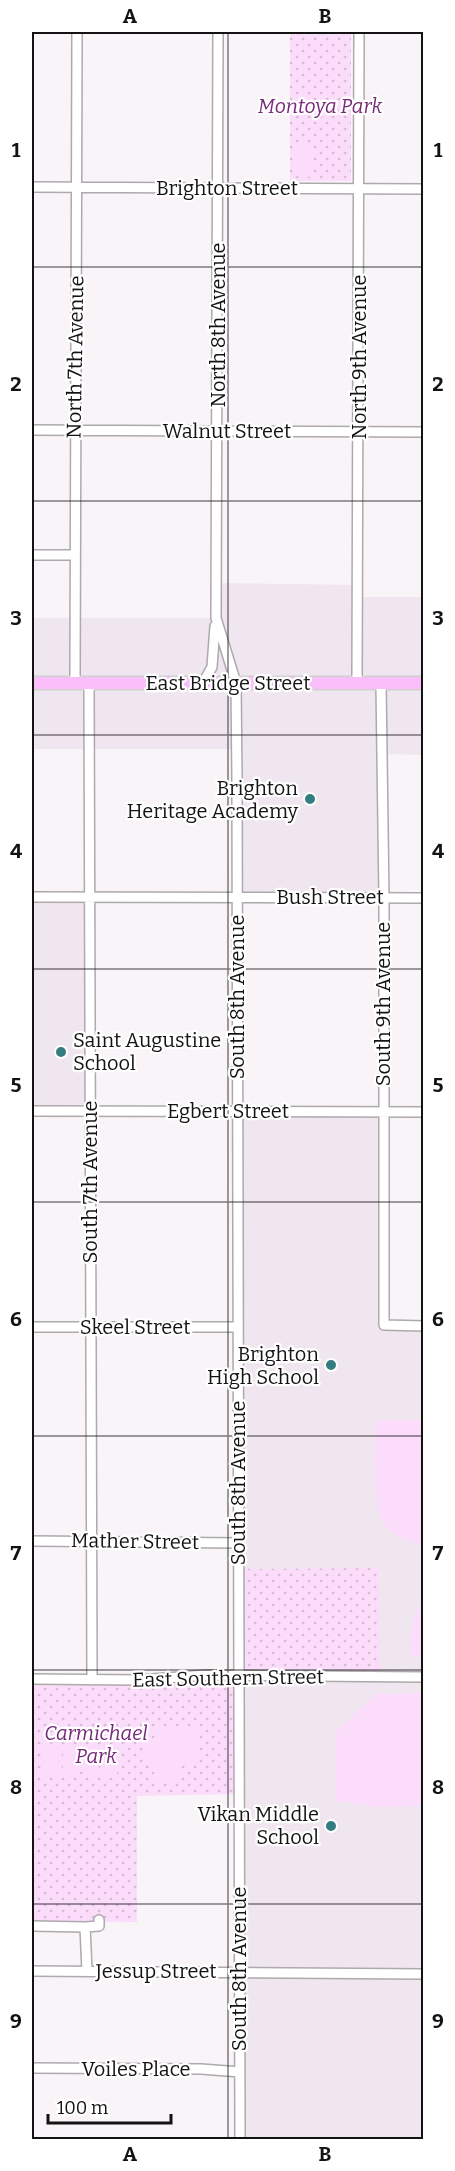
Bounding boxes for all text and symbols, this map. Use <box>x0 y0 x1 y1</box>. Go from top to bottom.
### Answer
text: A <box>123 4 138 28</box>
text: B <box>319 4 332 28</box>
park label: Montoya Park <box>258 94 382 118</box>
text: 1 <box>12 138 21 162</box>
text: 1 <box>434 138 443 162</box>
street label: Brighton Street <box>156 176 298 200</box>
street label: North 8th Avenue <box>206 243 230 407</box>
street label: North 7th Avenue <box>62 275 88 439</box>
street label: North 9th Avenue <box>347 275 371 439</box>
text: 2 <box>10 372 22 396</box>
text: 2 <box>432 372 444 396</box>
street label: Walnut Street <box>163 419 291 443</box>
text: 3 <box>10 606 22 630</box>
text: 3 <box>432 606 444 630</box>
street label: East Bridge Street <box>145 671 311 695</box>
place label: Brighton Heritage Academy <box>127 776 298 823</box>
marker: Brighton Heritage Academy <box>303 792 317 806</box>
text: 4 <box>10 839 22 863</box>
text: 4 <box>432 839 444 863</box>
street label: Bush Street <box>276 885 384 909</box>
street label: South 8th Avenue <box>225 915 249 1079</box>
street label: South 9th Avenue <box>371 922 395 1086</box>
place label: Saint Augustine School <box>73 1028 221 1075</box>
marker: Saint Augustine School <box>54 1045 68 1059</box>
text: 5 <box>11 1073 22 1097</box>
text: 5 <box>433 1073 444 1097</box>
street label: Egbert Street <box>167 1099 289 1123</box>
street label: South 7th Avenue <box>78 1101 102 1263</box>
text: 6 <box>10 1307 22 1331</box>
text: 6 <box>432 1307 444 1331</box>
street label: Skeel Street <box>80 1315 190 1339</box>
place label: Brighton High School <box>207 1342 319 1389</box>
marker: Brighton High School <box>324 1358 338 1372</box>
street label: South 8th Avenue <box>226 1401 250 1565</box>
street label: Mather Street <box>71 1528 199 1554</box>
text: 7 <box>11 1541 22 1565</box>
text: 7 <box>433 1541 444 1565</box>
street label: East Southern Street <box>132 1664 324 1692</box>
park label: Carmichael Park <box>44 1721 148 1768</box>
text: 8 <box>10 1775 22 1799</box>
text: 8 <box>432 1775 444 1799</box>
place label: Vikan Middle School <box>198 1802 319 1849</box>
marker: Vikan Middle School <box>324 1819 338 1833</box>
street label: South 8th Avenue <box>227 1887 251 2051</box>
street label: Jessup Street <box>94 1959 217 1983</box>
text: 9 <box>10 2009 22 2033</box>
text: 9 <box>432 2009 444 2033</box>
street label: Voiles Place <box>81 2057 191 2081</box>
scale bar <box>48 2087 171 2125</box>
text: 100 m <box>57 2097 108 2119</box>
text: A <box>123 2142 138 2166</box>
text: B <box>319 2142 332 2166</box>

